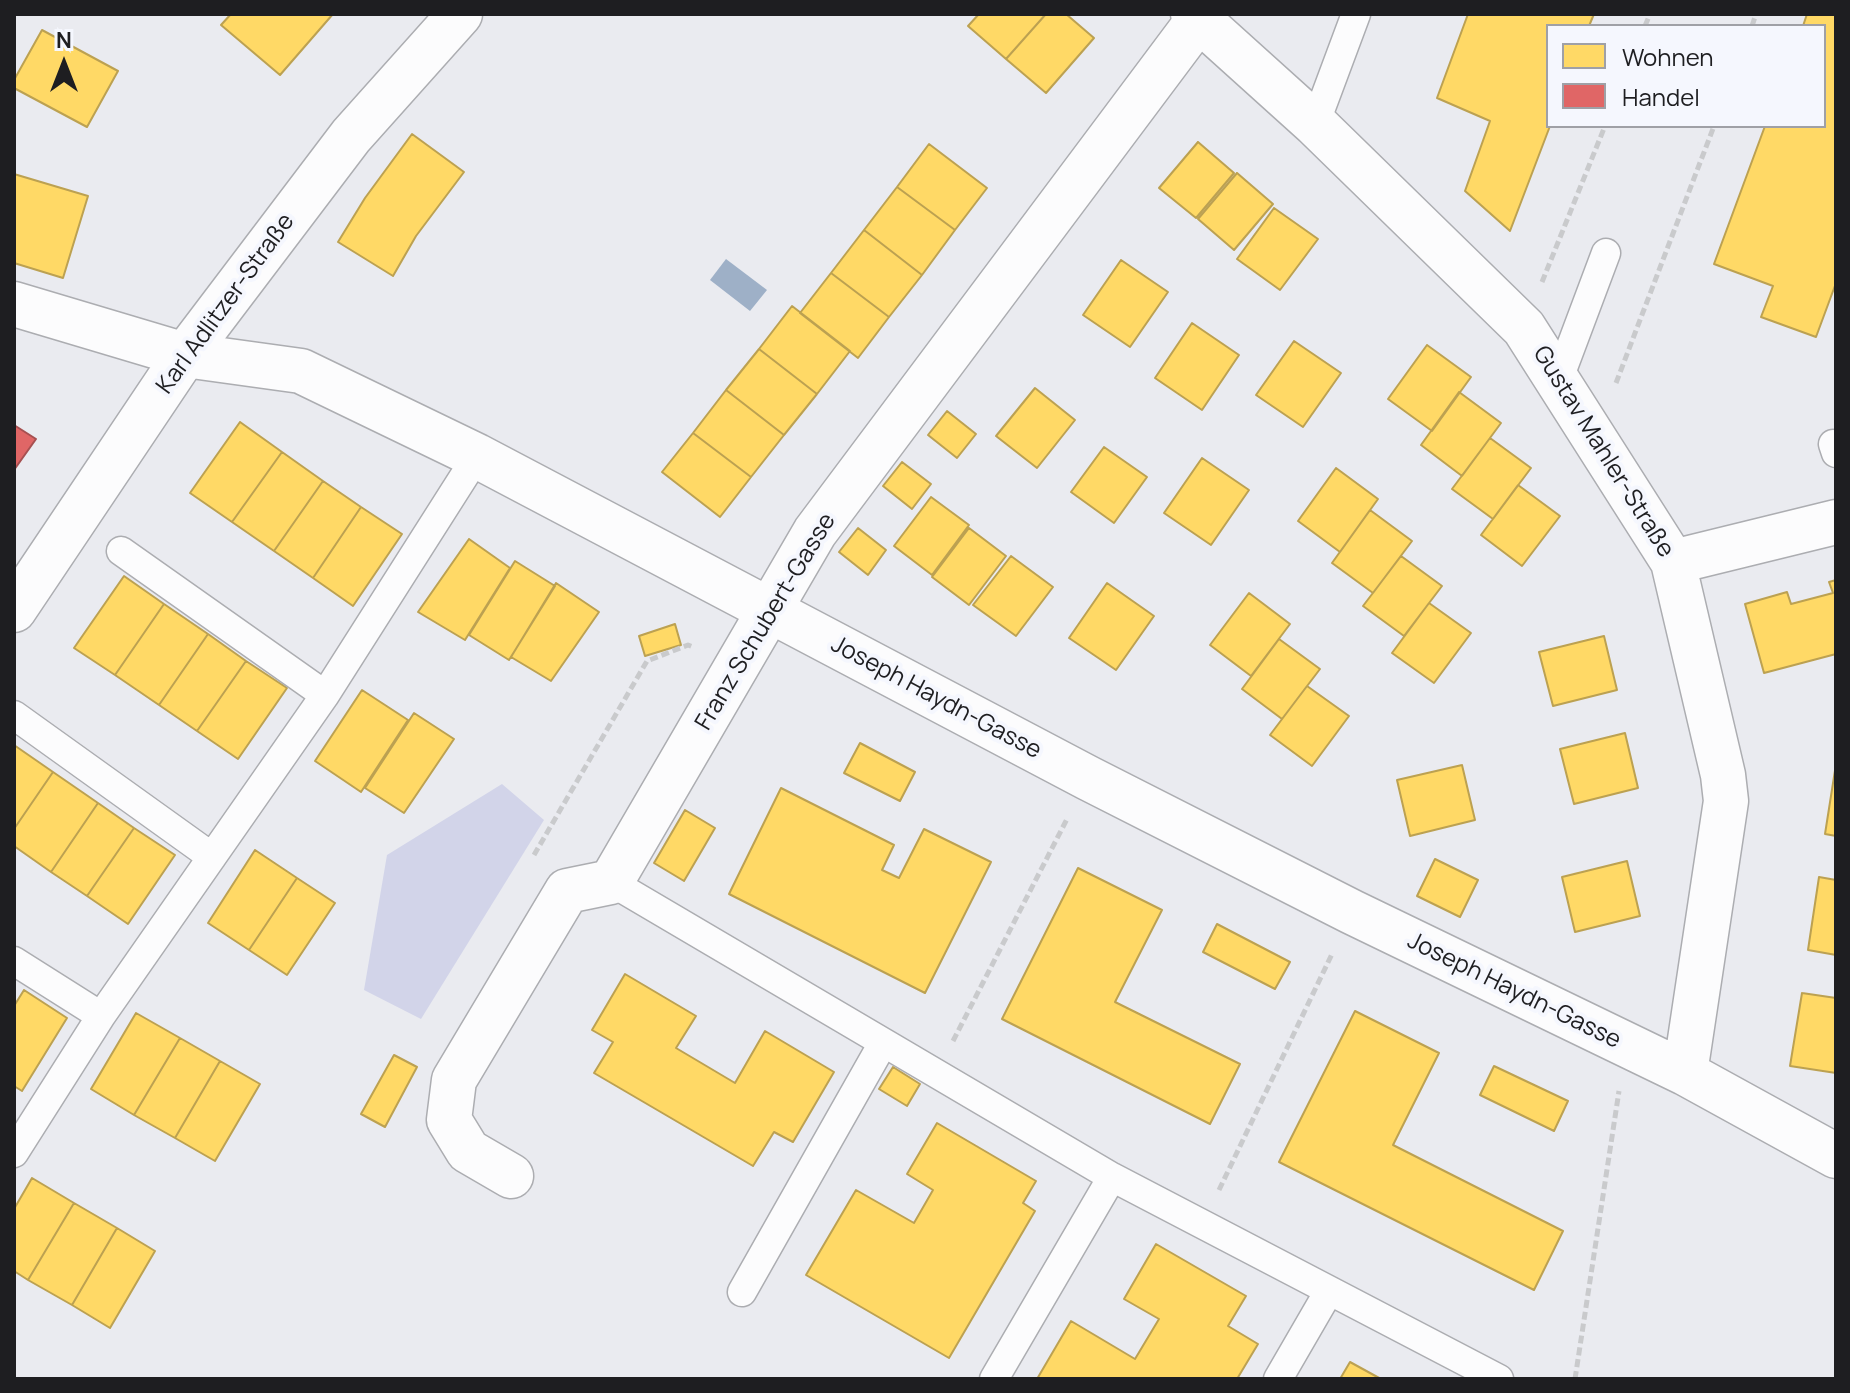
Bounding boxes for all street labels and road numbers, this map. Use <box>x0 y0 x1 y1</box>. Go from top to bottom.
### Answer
street label: Karl Adlitzer-Straße <box>151 208 301 400</box>
street label: Gustav Mahler-Straße <box>1526 341 1680 563</box>
street label: Franz Schubert-Gasse <box>690 508 842 736</box>
street label: Joseph Haydn-Gasse <box>826 630 1046 766</box>
street label: Joseph Haydn-Gasse <box>1403 927 1625 1055</box>

